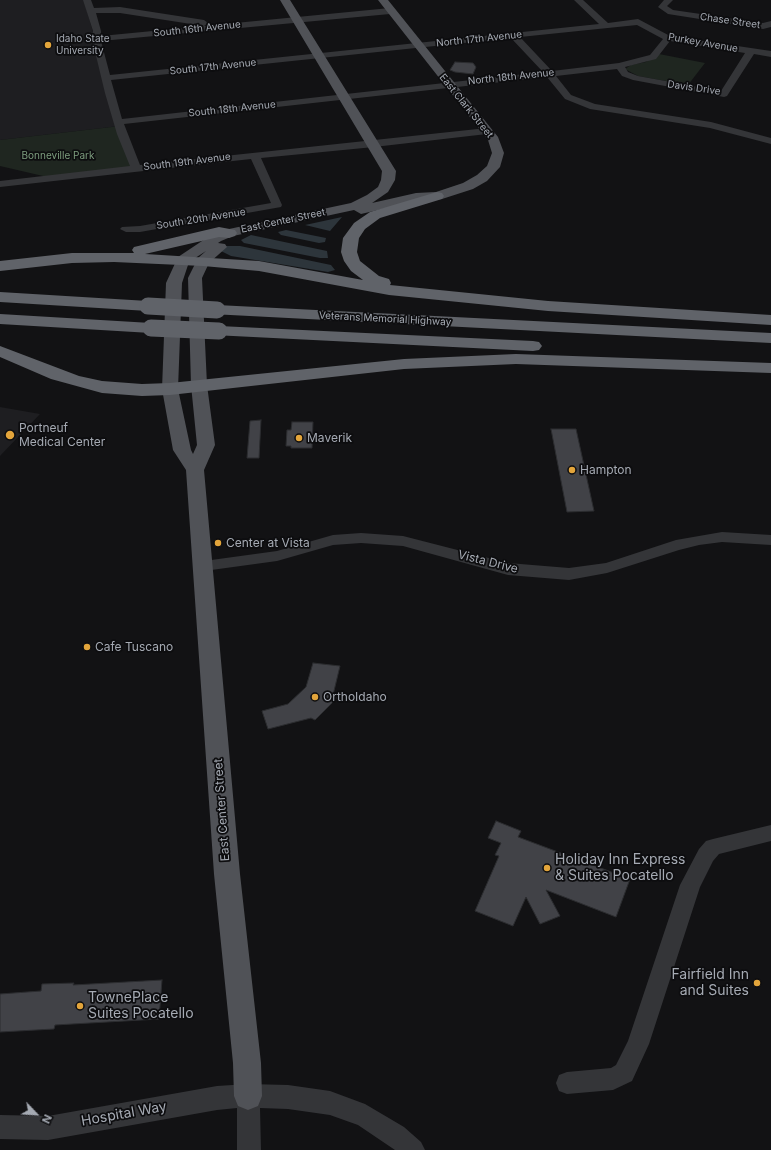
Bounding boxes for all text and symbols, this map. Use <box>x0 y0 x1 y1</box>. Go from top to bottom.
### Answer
street label: Chase Street <box>699 11 761 31</box>
street label: South 16th Avenue <box>153 18 241 40</box>
street label: North 17th Avenue <box>435 29 523 49</box>
street label: Purkey Avenue <box>667 31 739 55</box>
place label: Idaho State University <box>56 33 110 56</box>
marker: Idaho State University <box>43 40 53 50</box>
street label: South 17th Avenue <box>169 56 257 78</box>
street label: North 18th Avenue <box>467 66 555 88</box>
street label: East Clark Street <box>437 72 495 140</box>
street label: Davis Drive <box>667 78 721 98</box>
street label: South 18th Avenue <box>188 98 276 120</box>
park label: Bonneville Park <box>22 150 94 162</box>
street label: South 19th Avenue <box>143 151 231 173</box>
street label: South 20th Avenue <box>156 206 246 232</box>
street label: East Center Street <box>240 206 326 236</box>
street label: Veterans Memorial Highway <box>318 310 452 328</box>
place label: Portneuf Medical Center <box>19 421 105 449</box>
marker: Portneuf Medical Center <box>4 429 16 441</box>
place label: Maverik <box>307 431 352 445</box>
marker: Maverik <box>294 433 304 443</box>
place label: Hampton <box>580 463 632 477</box>
marker: Hampton <box>567 465 577 475</box>
place label: Center at Vista <box>226 536 310 550</box>
marker: Center at Vista <box>213 538 223 548</box>
street label: Vista Drive <box>456 548 520 576</box>
place label: Cafe Tuscano <box>95 640 173 654</box>
marker: Cafe Tuscano <box>82 642 92 652</box>
place label: OrthoIdaho <box>323 690 387 704</box>
marker: OrthoIdaho <box>310 692 320 702</box>
street label: East Center Street <box>211 758 233 862</box>
place label: Holiday Inn Express & Suites Pocatello <box>555 852 685 884</box>
marker: Holiday Inn Express & Suites Pocatello <box>542 863 552 873</box>
place label: Fairfield Inn and Suites <box>671 967 749 1000</box>
marker: Fairfield Inn and Suites <box>752 978 762 988</box>
place label: TownePlace Suites Pocatello <box>88 990 194 1022</box>
marker: TownePlace Suites Pocatello <box>75 1001 85 1011</box>
north arrow <box>16 1094 56 1134</box>
street label: Hospital Way <box>80 1098 168 1130</box>
text: N <box>39 1112 55 1126</box>

